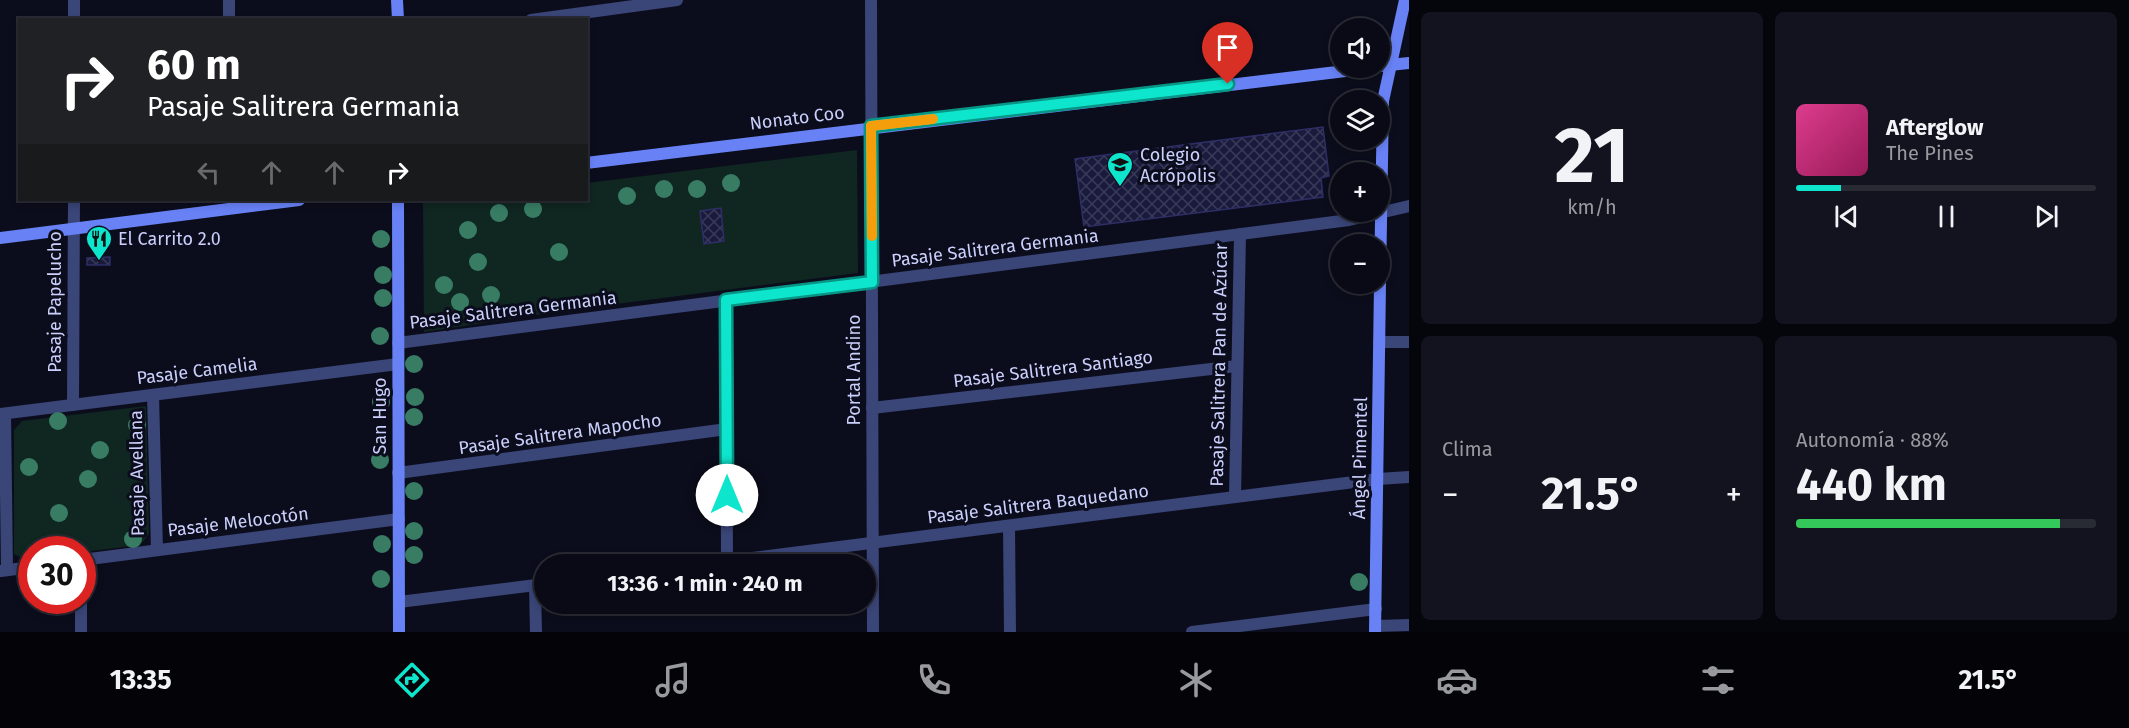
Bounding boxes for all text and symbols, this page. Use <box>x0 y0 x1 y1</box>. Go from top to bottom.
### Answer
map controls <box>1330 18 1390 294</box>
button: sound <box>1330 18 1390 78</box>
pin <box>1202 22 1253 84</box>
icon: arrive <box>1211 31 1244 64</box>
text: 60 m <box>147 40 241 90</box>
icon: right <box>48 42 126 120</box>
button: layers <box>1330 90 1390 150</box>
text: Pasaje Salitrera Germania <box>147 91 460 123</box>
street label: Nonato Coo <box>748 101 846 135</box>
text: 21 <box>1555 109 1629 203</box>
text: Afterglow <box>1886 114 1983 141</box>
text: The Pines <box>1886 141 1973 165</box>
place label: Colegio Acrópolis <box>1140 144 1216 187</box>
school or university icon: Colegio Acrópolis <box>1105 150 1135 188</box>
icon: left <box>192 156 225 189</box>
icon: ahead <box>255 156 288 189</box>
icon: ahead <box>318 156 351 189</box>
icon: right <box>381 156 414 189</box>
button: + <box>1330 162 1390 222</box>
text: km/h <box>1567 195 1617 219</box>
icon: previous <box>1830 200 1863 233</box>
icon: pause <box>1930 200 1963 233</box>
icon: next <box>2030 200 2063 233</box>
restaurant icon: El Carrito 2.0 <box>84 224 114 262</box>
street label: Pasaje Salitrera Germania <box>890 224 1100 272</box>
place label: El Carrito 2.0 <box>118 228 221 250</box>
street label: Pasaje Papelucho <box>44 231 66 373</box>
button: − <box>1330 234 1390 294</box>
street label: Pasaje Salitrera Pan de Azúcar <box>1206 243 1232 487</box>
street label: Pasaje Salitrera Germania <box>408 286 618 334</box>
street label: Portal Andino <box>843 314 865 426</box>
street label: Pasaje Salitrera Santiago <box>952 346 1154 392</box>
street label: Pasaje Camelia <box>135 353 259 389</box>
street label: San Hugo <box>369 377 391 455</box>
street label: Ángel Pimentel <box>1347 397 1372 519</box>
street label: Pasaje Salitrera Mapocho <box>457 409 663 459</box>
street label: Pasaje Avellana <box>125 410 149 536</box>
text: Autonomía · 88% <box>1796 428 1949 452</box>
text: Clima <box>1442 437 1493 461</box>
text: 440 km <box>1796 458 1947 512</box>
position arrow <box>695 463 759 527</box>
text: 21.5° <box>1541 467 1643 521</box>
text: − <box>1442 475 1459 515</box>
text: + <box>1726 475 1742 515</box>
street label: Pasaje Salitrera Baquedano <box>926 479 1150 529</box>
street label: Pasaje Melocotón <box>166 502 310 542</box>
speed limit sign: 30 <box>18 536 96 614</box>
text: 13:36 · 1 min · 240 m <box>607 570 803 597</box>
icon: directions <box>391 659 433 701</box>
icon: music <box>652 659 694 701</box>
icon: phone <box>913 659 955 701</box>
icon: climate <box>1175 659 1217 701</box>
icon: car <box>1436 659 1478 701</box>
icon: filters <box>1697 659 1739 701</box>
text: 13:35 <box>110 664 172 696</box>
text: 21.5° <box>1958 664 2019 696</box>

